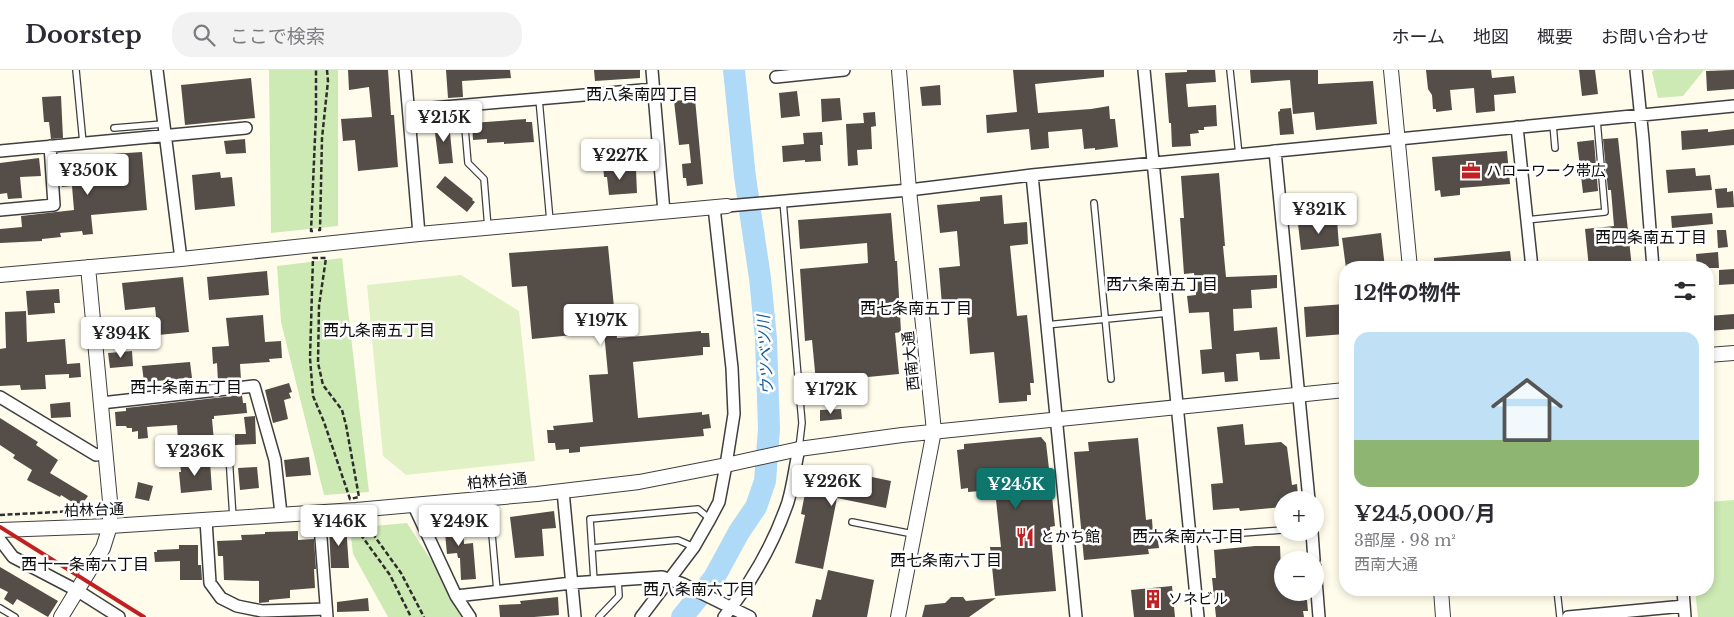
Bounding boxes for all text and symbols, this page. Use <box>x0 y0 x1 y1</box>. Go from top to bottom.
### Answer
search box <box>172 12 522 57</box>
text: Doorstep <box>25 20 142 49</box>
icon: search <box>190 21 218 49</box>
text: ここで検索 <box>230 25 325 48</box>
text: ホーム <box>1392 26 1445 48</box>
text: 地図 <box>1473 26 1509 48</box>
text: 概要 <box>1537 26 1573 48</box>
text: お問い合わせ <box>1601 26 1709 48</box>
district label: 西八条南四丁目 <box>586 84 698 104</box>
pin: ¥215K <box>409 100 479 143</box>
text: ¥215K <box>417 107 471 127</box>
pin: ¥227K <box>585 138 655 181</box>
text: ¥227K <box>592 145 648 165</box>
pin: ¥350K <box>53 154 123 196</box>
text: ¥350K <box>59 160 117 180</box>
office icon: ハローワーク帯広 <box>1460 160 1482 182</box>
place label: ハローワーク帯広 <box>1486 161 1606 180</box>
pin: ¥321K <box>1284 192 1354 235</box>
text: ¥321K <box>1292 199 1346 219</box>
district label: 西四条南五丁目 <box>1595 227 1707 247</box>
district label: 西六条南五丁目 <box>1106 274 1218 294</box>
icon: filters <box>1671 277 1699 305</box>
text: 12件の物件 <box>1354 280 1461 306</box>
district label: 西七条南五丁目 <box>860 298 972 318</box>
pin: ¥197K <box>566 304 636 346</box>
text: ¥197K <box>575 310 627 330</box>
water label: ウツベツ川 <box>753 313 777 395</box>
pin: ¥394K <box>86 316 156 359</box>
district label: 西九条南五丁目 <box>323 320 435 340</box>
text: ¥394K <box>92 323 150 343</box>
street label: 西南大通 <box>898 330 923 392</box>
icon: home <box>1482 365 1572 455</box>
pin: ¥172K <box>796 372 866 415</box>
district label: 西十条南五丁目 <box>130 377 242 397</box>
text: ¥172K <box>805 379 857 399</box>
pin: ¥236K <box>160 434 230 477</box>
text: ¥236K <box>166 441 224 461</box>
pin: ¥226K <box>797 464 867 507</box>
street label: 柏林台通 <box>466 468 528 493</box>
pin: ¥245K <box>981 468 1051 510</box>
text: ¥226K <box>803 471 861 491</box>
text: ¥245K <box>987 474 1045 494</box>
map controls <box>1274 491 1324 601</box>
button: + <box>1274 491 1324 541</box>
street label: 柏林台通 <box>64 499 124 520</box>
text: ¥245,000/月 <box>1354 501 1496 527</box>
pin: ¥146K <box>304 504 374 547</box>
pin: ¥249K <box>424 504 494 547</box>
text: ¥146K <box>311 511 367 531</box>
text: ¥249K <box>430 511 488 531</box>
restaurant icon: とかち館 <box>1014 526 1036 548</box>
district label: 西六条南六丁目 <box>1132 526 1244 546</box>
place label: とかち館 <box>1040 527 1100 546</box>
text: 3部屋 · 98 m² <box>1354 530 1456 550</box>
district label: 西七条南六丁目 <box>890 550 1002 570</box>
button: − <box>1274 551 1324 601</box>
district label: 西十一条南六丁目 <box>21 554 149 574</box>
text: 西南大通 <box>1354 554 1418 574</box>
district label: 西八条南六丁目 <box>643 579 755 599</box>
building icon: ソネビル <box>1142 588 1164 610</box>
place label: ソネビル <box>1168 589 1228 608</box>

